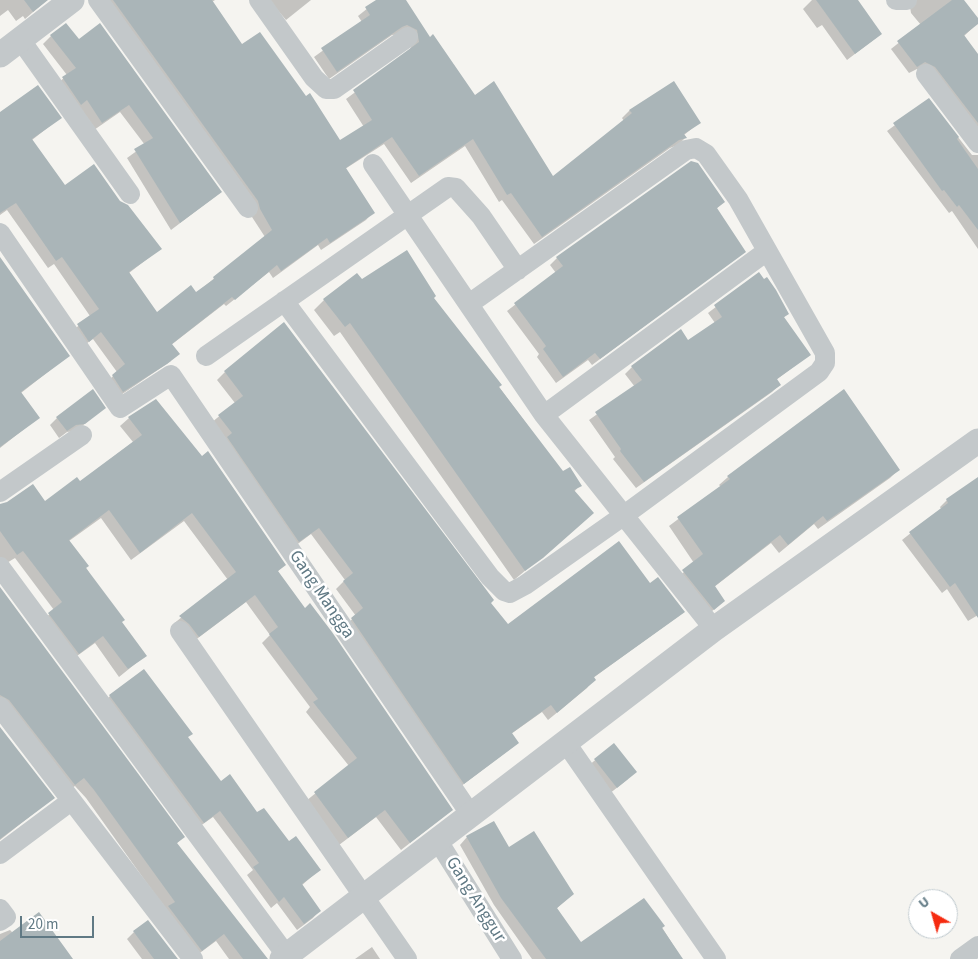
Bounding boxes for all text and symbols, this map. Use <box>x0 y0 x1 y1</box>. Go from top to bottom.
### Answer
street label: Gang Mangga <box>284 547 358 643</box>
street label: Gang Anggur <box>440 853 510 947</box>
north arrow <box>908 889 958 939</box>
text: U <box>915 892 934 914</box>
scale bar <box>22 906 96 938</box>
text: 20 m <box>28 914 58 935</box>

